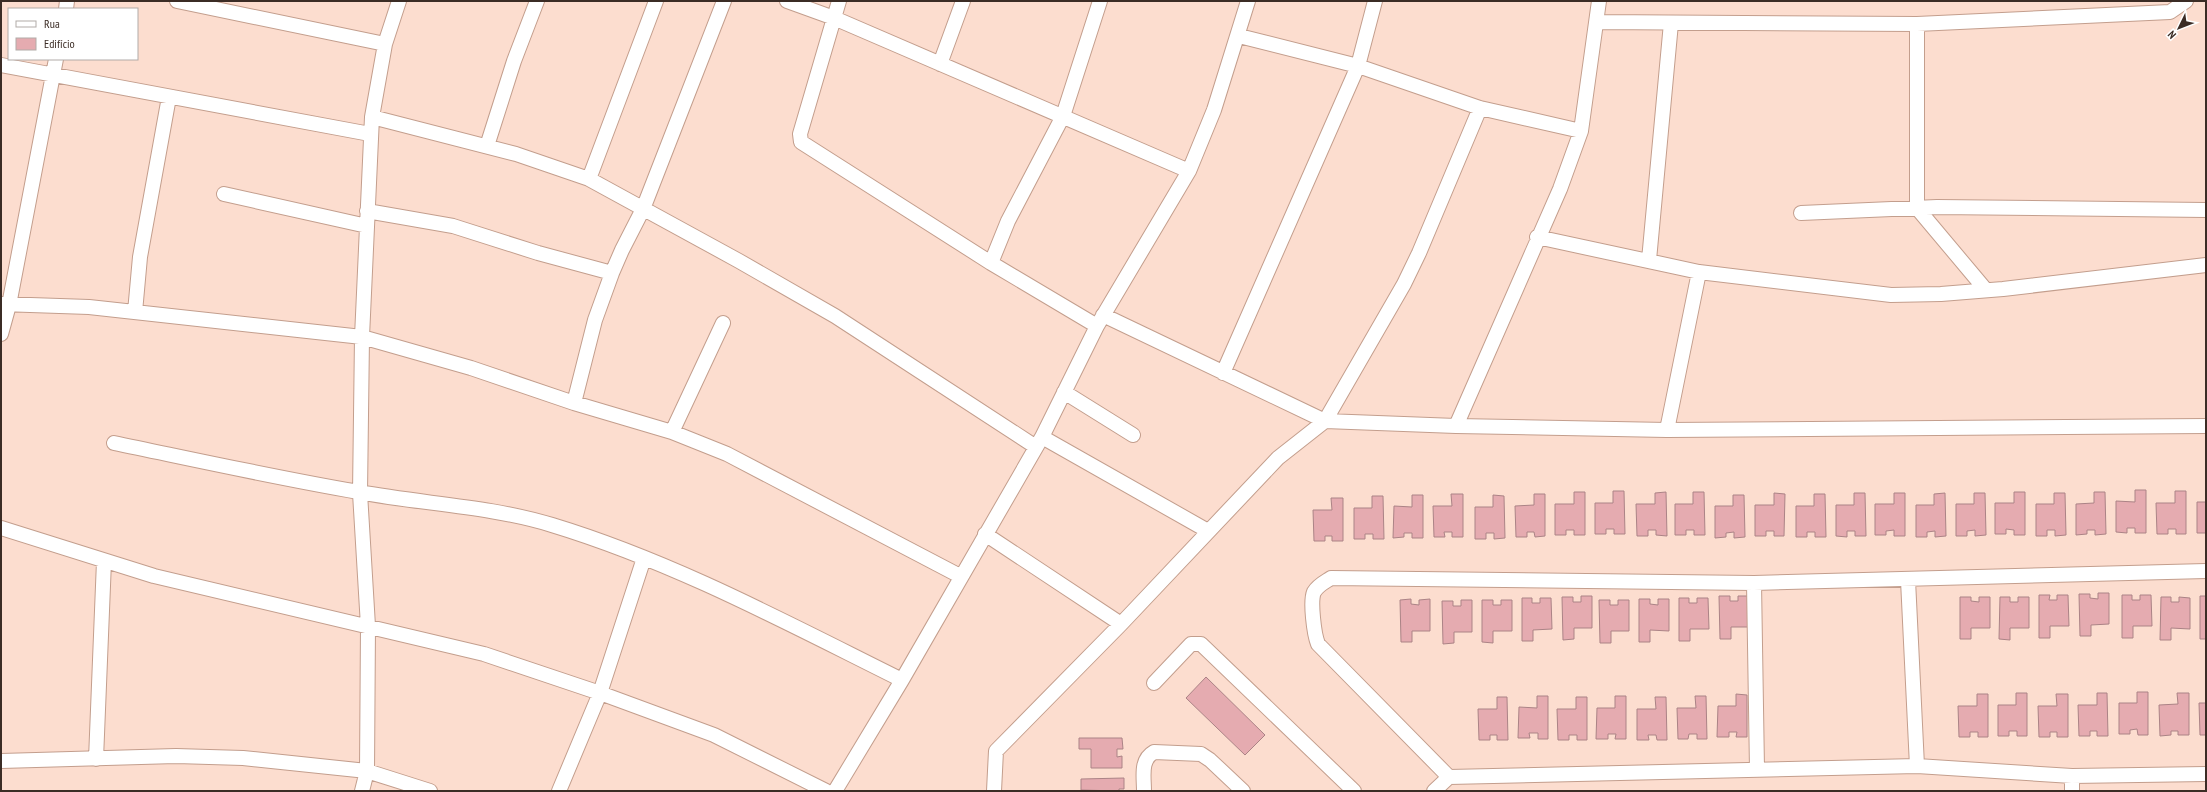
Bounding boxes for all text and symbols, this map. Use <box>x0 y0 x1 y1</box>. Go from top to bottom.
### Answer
legend <box>8 8 138 60</box>
north arrow <box>2159 8 2199 48</box>
text: Rua <box>44 16 60 31</box>
text: N <box>2165 28 2179 42</box>
text: Edifício <box>44 36 75 51</box>

